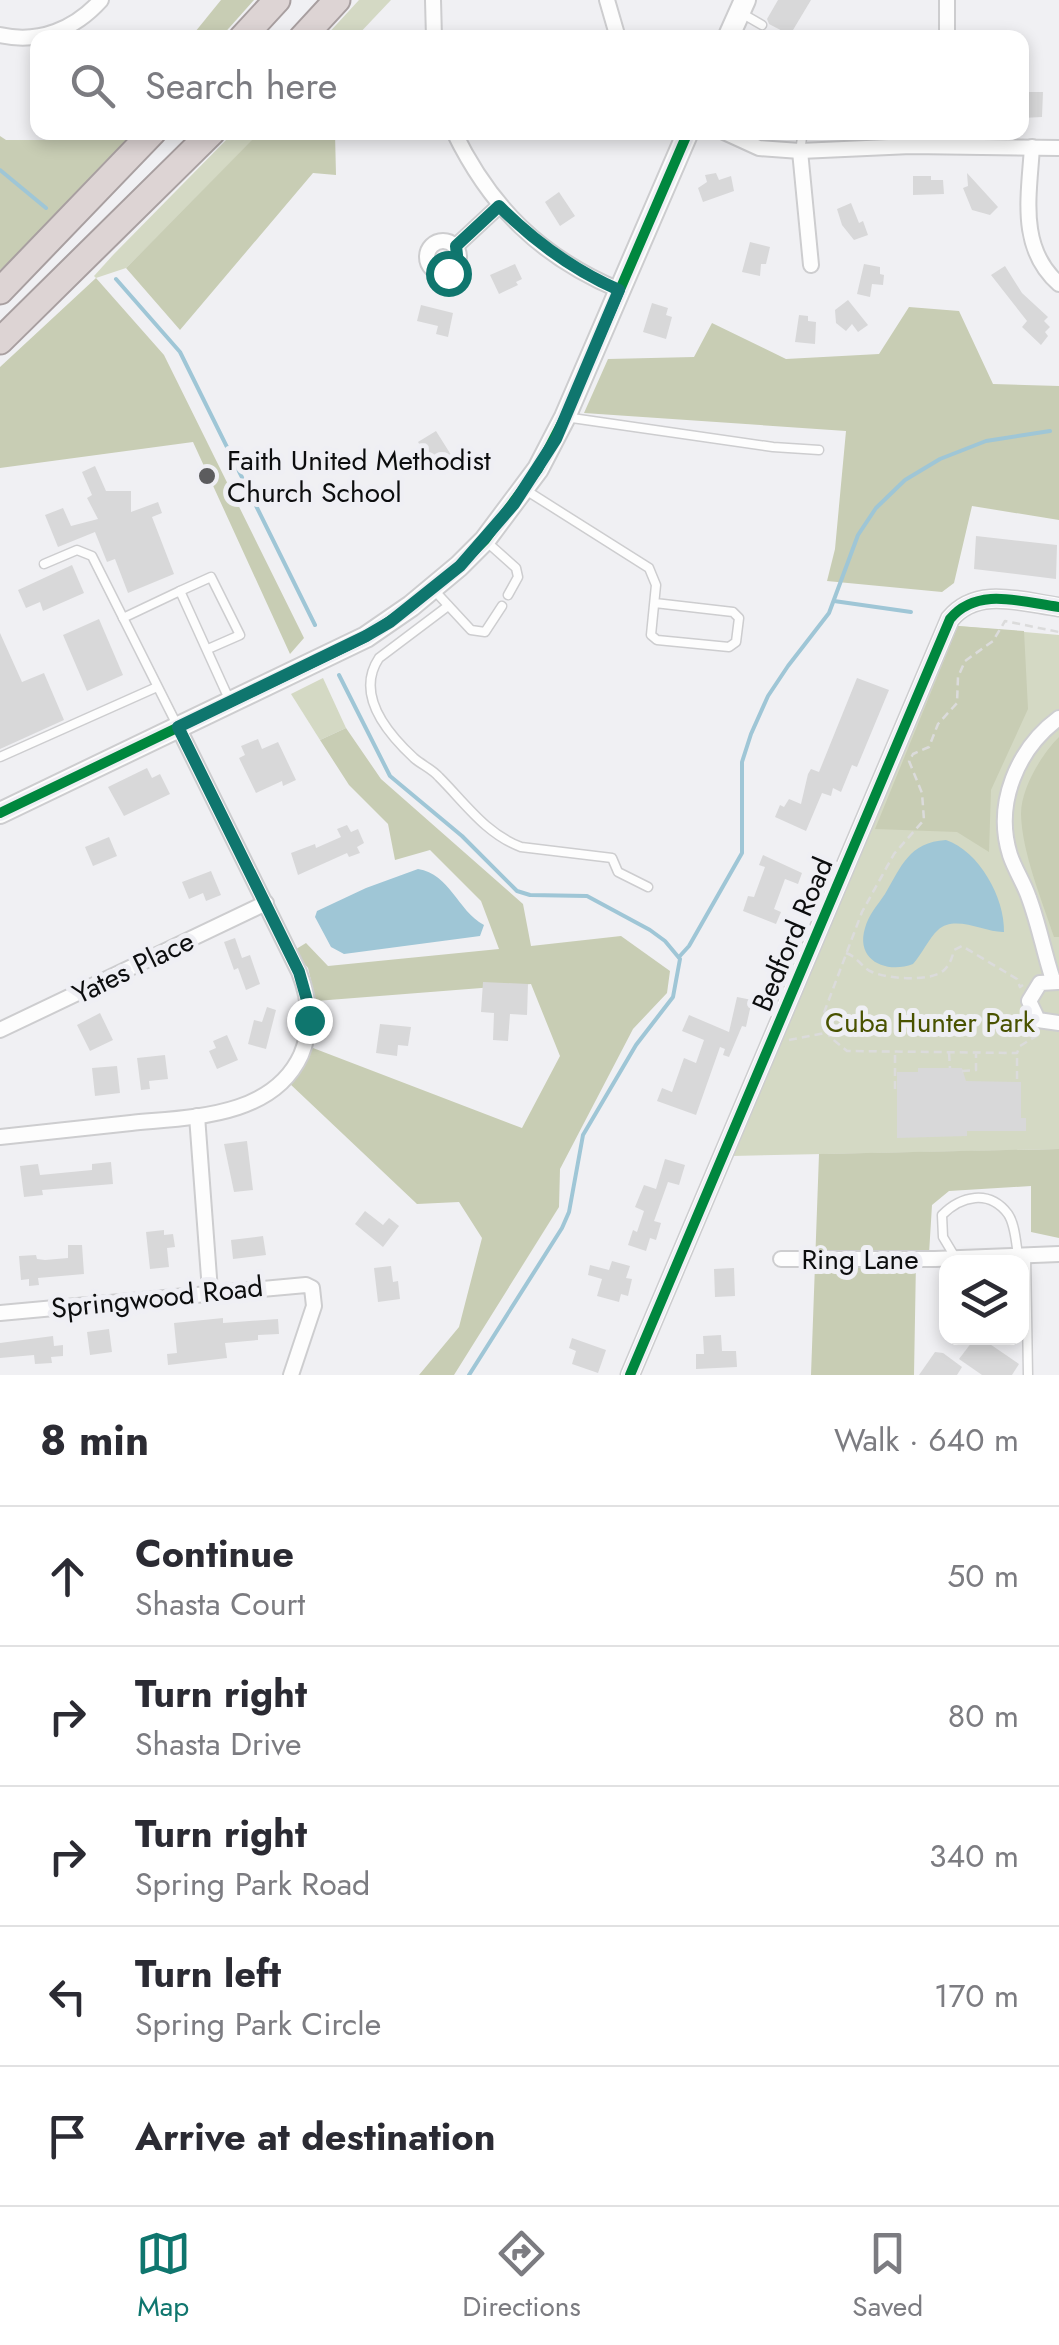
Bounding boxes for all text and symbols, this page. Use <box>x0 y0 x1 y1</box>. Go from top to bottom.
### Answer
search box <box>30 30 1029 140</box>
icon: search <box>65 58 120 113</box>
text: Search here <box>145 58 337 113</box>
route start <box>426 251 472 297</box>
place label: Faith United Methodist Church School <box>227 440 491 513</box>
marker: Faith United Methodist Church School <box>196 465 218 487</box>
street label: Bedford Road <box>742 851 843 1018</box>
street label: Yates Place <box>66 920 201 1014</box>
route end <box>287 998 333 1044</box>
park label: Cuba Hunter Park <box>825 1002 1036 1043</box>
street label: Ring Lane <box>801 1239 919 1280</box>
map controls <box>939 1255 1029 1345</box>
button: layers <box>939 1255 1029 1345</box>
street label: Springwood Road <box>49 1266 265 1329</box>
text: 8 min <box>40 1410 149 1471</box>
text: Walk · 640 m <box>834 1417 1019 1463</box>
text: Continue <box>135 1526 294 1581</box>
icon: ahead <box>40 1549 95 1604</box>
text: 50 m <box>947 1553 1019 1599</box>
text: Shasta Court <box>135 1581 305 1627</box>
text: Turn right <box>135 1666 307 1721</box>
icon: right <box>40 1689 95 1744</box>
text: 80 m <box>948 1693 1019 1739</box>
text: Shasta Drive <box>135 1721 301 1767</box>
text: Turn right <box>135 1806 307 1861</box>
icon: right <box>40 1829 95 1884</box>
text: 340 m <box>929 1833 1019 1879</box>
text: Spring Park Road <box>135 1861 370 1907</box>
text: Turn left <box>135 1946 281 2001</box>
icon: left <box>40 1969 95 2024</box>
text: 170 m <box>934 1973 1019 2019</box>
text: Spring Park Circle <box>135 2001 381 2047</box>
icon: arrive <box>40 2109 95 2164</box>
text: Arrive at destination <box>135 2109 496 2164</box>
tab: Map <box>136 2226 191 2327</box>
tab: Directions <box>462 2226 581 2327</box>
tab: Saved <box>852 2226 923 2327</box>

